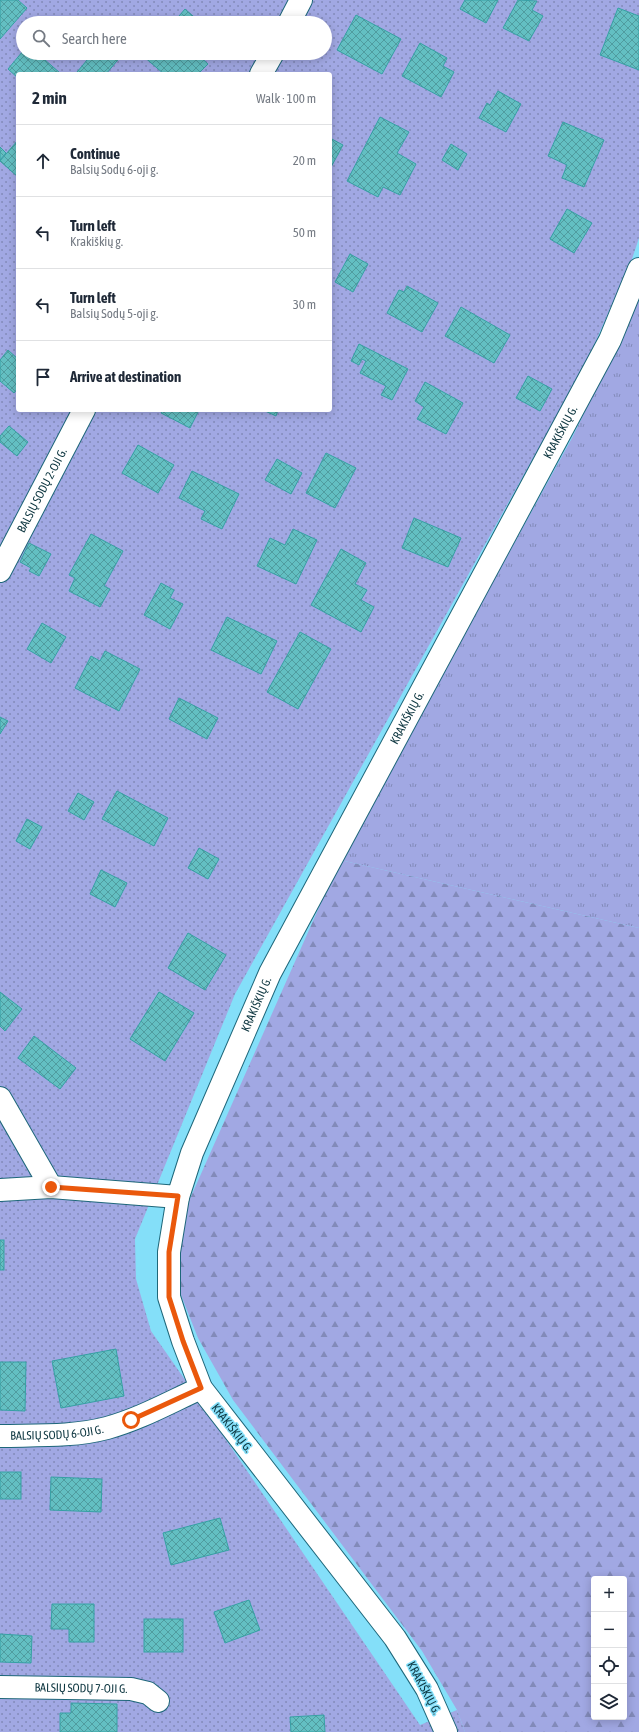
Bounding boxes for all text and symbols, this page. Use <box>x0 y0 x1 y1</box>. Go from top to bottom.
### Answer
search box <box>16 16 332 60</box>
icon: search <box>30 27 52 49</box>
text: Search here <box>62 30 127 47</box>
text: 2 min <box>32 88 67 108</box>
text: Walk · 100 m <box>256 91 316 106</box>
text: Continue <box>70 145 120 162</box>
icon: ahead <box>32 150 54 172</box>
text: 20 m <box>293 153 316 168</box>
text: Balsių Sodų 6-oji g. <box>70 162 158 177</box>
text: Turn left <box>70 217 116 234</box>
icon: left <box>32 222 54 244</box>
text: 50 m <box>293 225 316 240</box>
text: Krakiškių g. <box>70 234 123 249</box>
text: Turn left <box>70 289 116 306</box>
icon: left <box>32 294 54 316</box>
text: 30 m <box>293 297 316 312</box>
text: Balsių Sodų 5-oji g. <box>70 306 158 321</box>
icon: arrive <box>32 366 54 388</box>
text: Arrive at destination <box>70 368 181 385</box>
street label: KRAKIŠKIŲ G. <box>541 403 580 461</box>
street label: BALSIŲ SODŲ 2-OJI G. <box>14 446 70 535</box>
street label: KRAKIŠKIŲ G. <box>387 689 427 747</box>
street label: KRAKIŠKIŲ G. <box>238 975 274 1034</box>
route end <box>42 1178 60 1196</box>
street label: KRAKIŠKIŲ G. <box>209 1401 255 1455</box>
route start <box>122 1411 140 1429</box>
street label: BALSIŲ SODŲ 6-OJI G. <box>10 1422 105 1443</box>
map controls <box>591 1576 627 1720</box>
button: + <box>591 1576 627 1612</box>
button: − <box>591 1612 627 1648</box>
button: locate <box>591 1648 627 1684</box>
street label: KRAKIŠKIŲ G. <box>404 1659 444 1717</box>
street label: BALSIŲ SODŲ 7-OJI G. <box>34 1681 128 1696</box>
button: layers <box>591 1684 627 1720</box>

